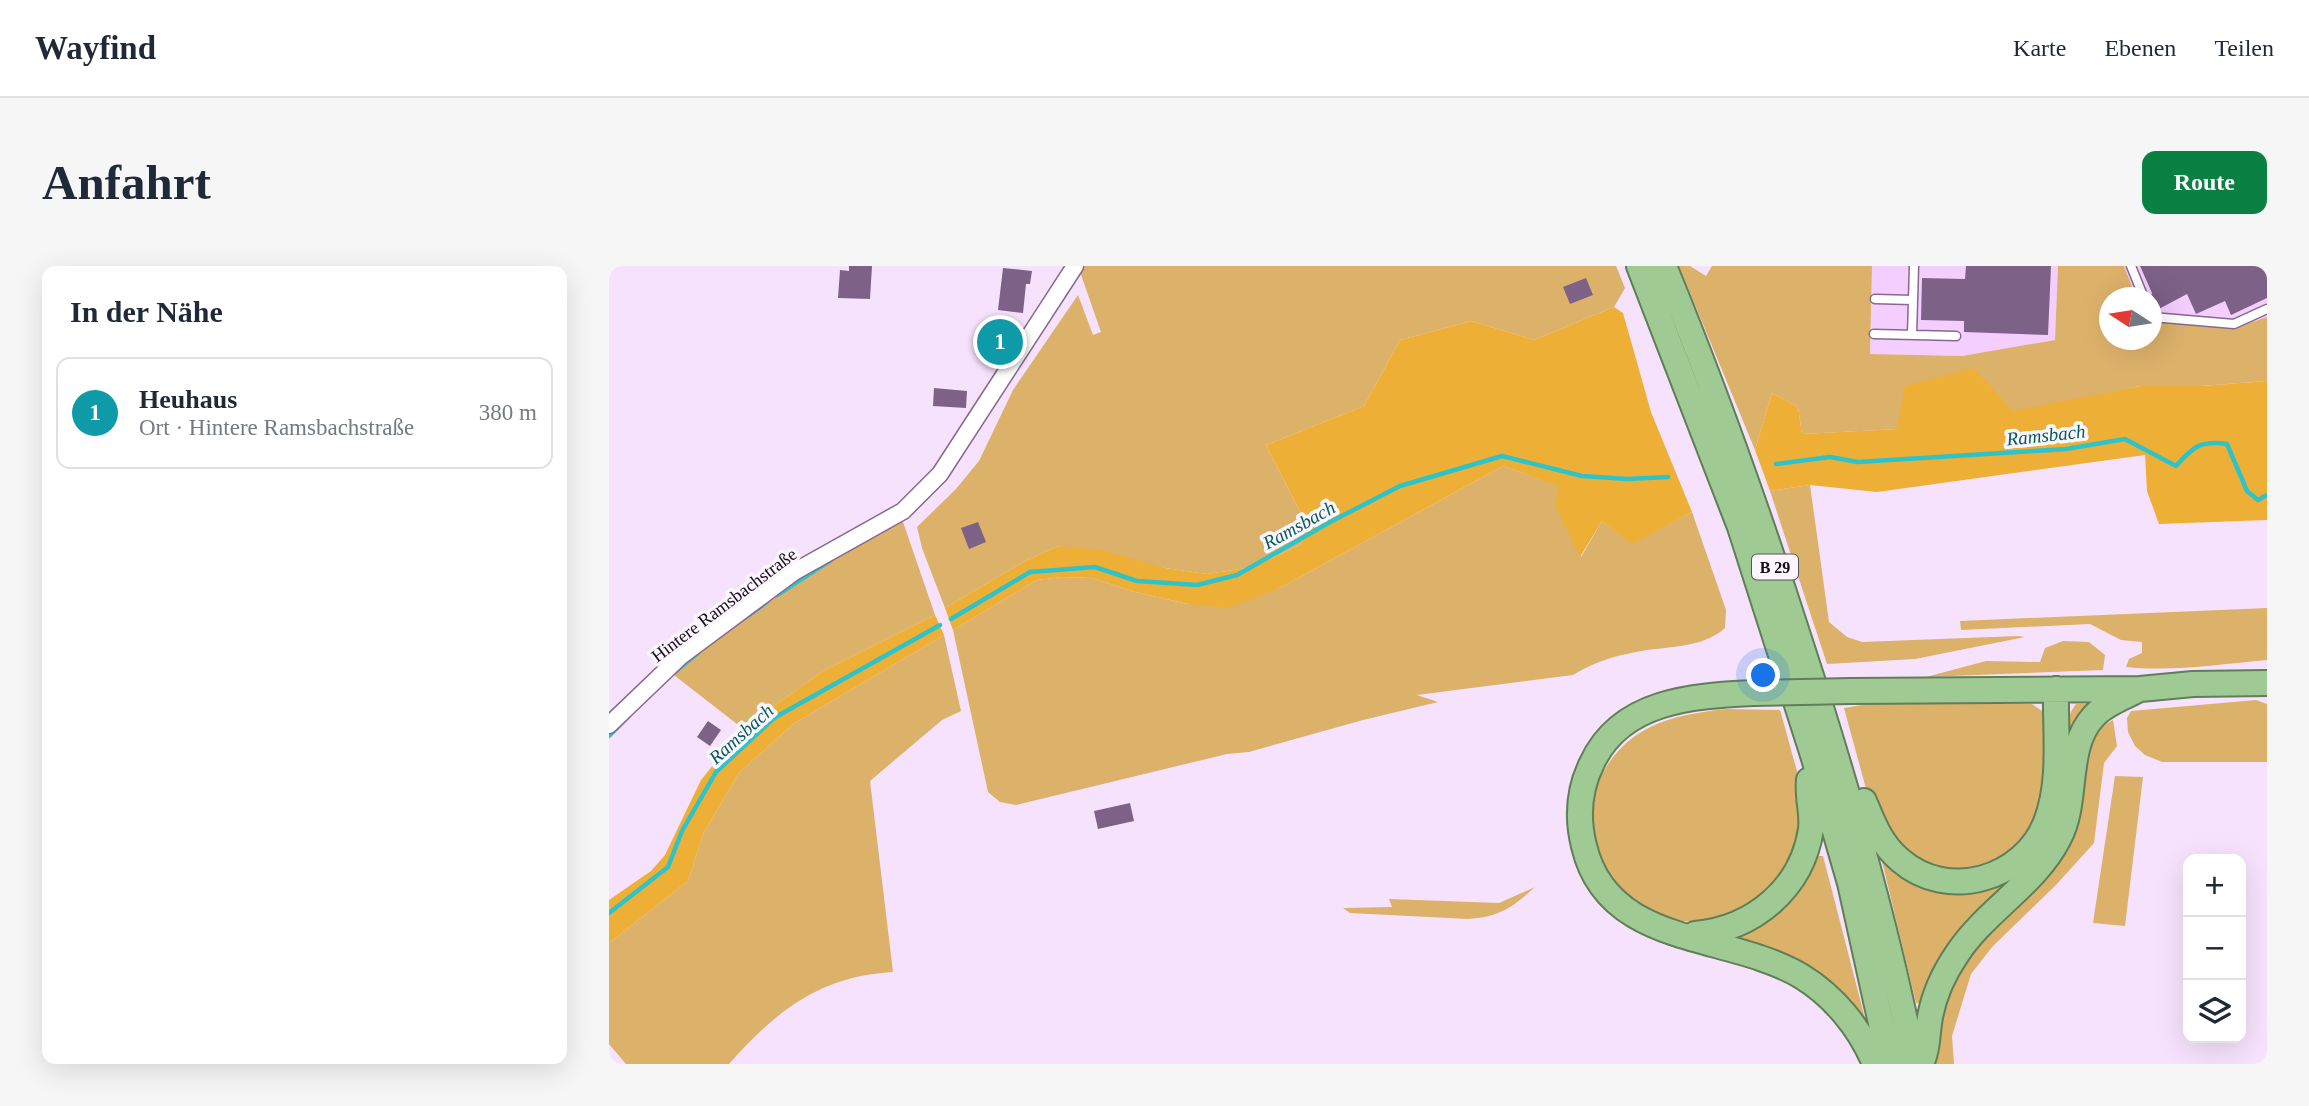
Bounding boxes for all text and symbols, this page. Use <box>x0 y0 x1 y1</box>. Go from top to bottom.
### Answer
text: Wayfind <box>35 30 156 66</box>
text: Karte <box>2013 35 2066 61</box>
text: Ebenen <box>2104 35 2176 61</box>
text: Teilen <box>2214 35 2274 61</box>
button: Route <box>2142 151 2267 214</box>
text: Anfahrt <box>42 155 211 210</box>
north arrow <box>2099 287 2162 350</box>
text: In der Nähe <box>70 295 223 328</box>
pin: 1 <box>977 316 1023 368</box>
text: Heuhaus <box>139 385 237 414</box>
text: 1 <box>89 400 101 425</box>
text: 380 m <box>479 400 537 425</box>
text: Ort · Hintere Ramsbachstraße <box>139 415 414 440</box>
water label: Ramsbach <box>2005 420 2086 450</box>
water label: Ramsbach <box>1258 497 1339 554</box>
street label: Hintere Ramsbachstraße <box>648 544 800 666</box>
road number: B 29 <box>1752 554 1798 580</box>
your location <box>1746 658 1780 692</box>
water label: Ramsbach <box>704 700 777 769</box>
map controls <box>2183 854 2246 1043</box>
button: + <box>2183 854 2246 917</box>
button: − <box>2183 917 2246 980</box>
button: layers <box>2183 980 2246 1043</box>

